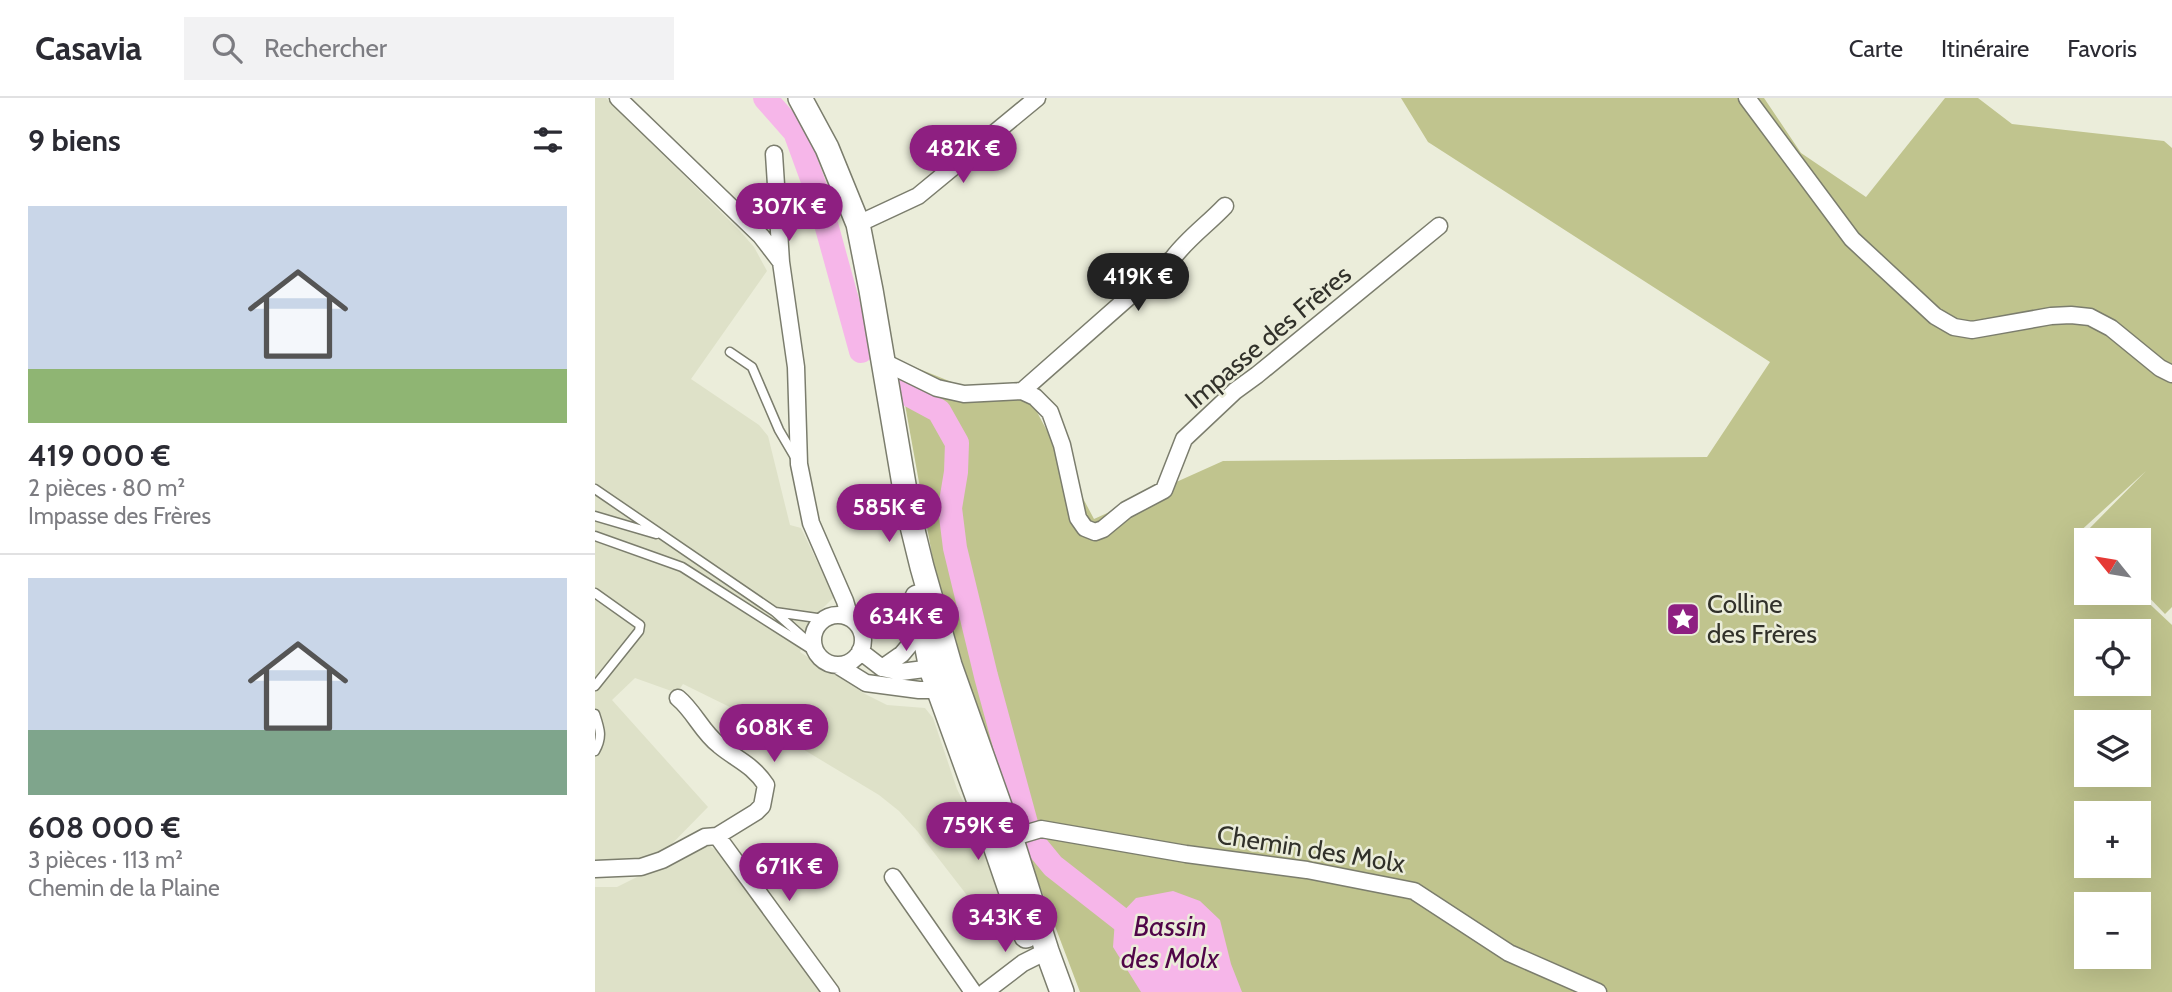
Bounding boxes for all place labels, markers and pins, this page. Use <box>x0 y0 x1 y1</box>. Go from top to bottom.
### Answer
pin: 482K € <box>906 126 1020 185</box>
pin: 307K € <box>732 184 846 243</box>
pin: 419K € <box>1081 254 1195 313</box>
pin: 585K € <box>832 484 946 544</box>
place label: Colline des Frères <box>1707 588 1817 650</box>
pin: 634K € <box>849 594 963 653</box>
place icon: Colline des Frères <box>1664 600 1702 638</box>
pin: 608K € <box>717 704 831 764</box>
pin: 759K € <box>921 802 1035 862</box>
pin: 671K € <box>732 844 846 903</box>
pin: 343K € <box>948 894 1062 954</box>

